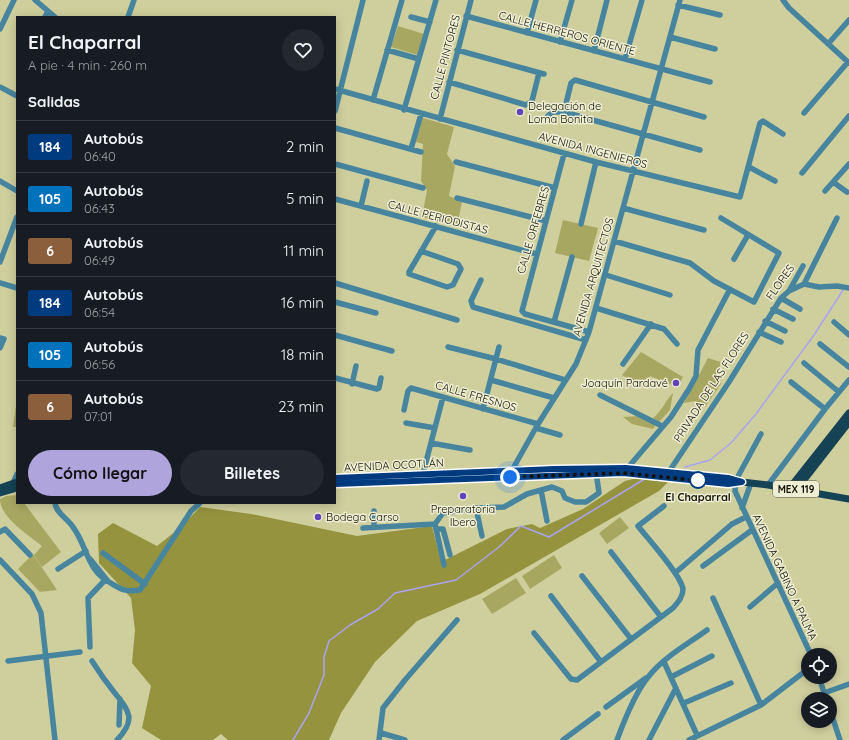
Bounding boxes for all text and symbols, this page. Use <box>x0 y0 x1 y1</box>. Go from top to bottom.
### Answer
street label: CALLE HERREROS ORIENTE <box>497 8 637 58</box>
street label: CALLE PINTORES <box>427 13 463 101</box>
button: heart <box>282 29 324 71</box>
text: El Chaparral <box>28 30 142 54</box>
text: A pie · 4 min · 260 m <box>28 57 147 73</box>
text: Salidas <box>28 92 80 111</box>
place label: Delegación de Loma Bonita <box>528 99 601 126</box>
marker: Delegación de Loma Bonita <box>515 107 525 117</box>
text: Autobús <box>84 129 143 148</box>
street label: AVENIDA INGENIEROS <box>537 129 649 171</box>
text: 2 min <box>286 137 324 156</box>
text: 184 <box>39 138 61 156</box>
text: 06:40 <box>84 148 116 164</box>
text: Autobús <box>84 181 143 200</box>
street label: CALLE ORFEBRES <box>514 185 552 275</box>
text: 5 min <box>286 189 324 208</box>
text: 105 <box>39 190 61 208</box>
street label: CALLE PERIODISTAS <box>387 197 489 237</box>
text: 06:43 <box>84 200 115 216</box>
street label: AVENIDA ARQUITECTOS <box>569 216 617 338</box>
text: Autobús <box>84 233 143 252</box>
text: 11 min <box>283 241 324 260</box>
text: 6 <box>46 242 54 260</box>
text: 06:49 <box>84 252 115 268</box>
street label: FLORES <box>763 262 797 302</box>
text: Autobús <box>84 285 143 304</box>
text: 16 min <box>281 293 324 312</box>
text: 184 <box>39 294 61 312</box>
text: 06:54 <box>84 304 115 320</box>
street label: PRIVADA DE LAS FLORES <box>670 329 752 445</box>
text: Autobús <box>84 337 143 356</box>
text: 18 min <box>281 345 324 364</box>
text: 105 <box>39 346 61 364</box>
text: 06:56 <box>84 356 115 372</box>
place label: Joaquín Pardavé <box>581 376 668 390</box>
street label: CALLE FRESNOS <box>434 378 518 414</box>
marker: Joaquín Pardavé <box>671 378 681 388</box>
text: Autobús <box>84 389 143 408</box>
text: 23 min <box>278 397 324 416</box>
text: 6 <box>46 398 54 416</box>
text: 07:01 <box>84 408 113 424</box>
button: Cómo llegar <box>28 450 172 496</box>
button: Billetes <box>180 450 324 496</box>
street label: AVENIDA OCOTLÁN <box>344 455 444 475</box>
your location <box>500 467 520 487</box>
marker: El Chaparral <box>689 471 707 489</box>
road number: MEX 119 <box>773 481 819 497</box>
place label: El Chaparral <box>665 490 731 504</box>
marker: Preparatoria Ibero <box>458 491 468 501</box>
place label: Preparatoria Ibero <box>431 502 495 529</box>
place label: Bodega Carso <box>326 510 399 524</box>
marker: Bodega Carso <box>313 512 323 522</box>
street label: AVENIDA GABINO A PALMA <box>750 512 820 642</box>
map controls <box>801 648 837 728</box>
button: locate <box>801 648 837 684</box>
button: layers <box>801 692 837 728</box>

